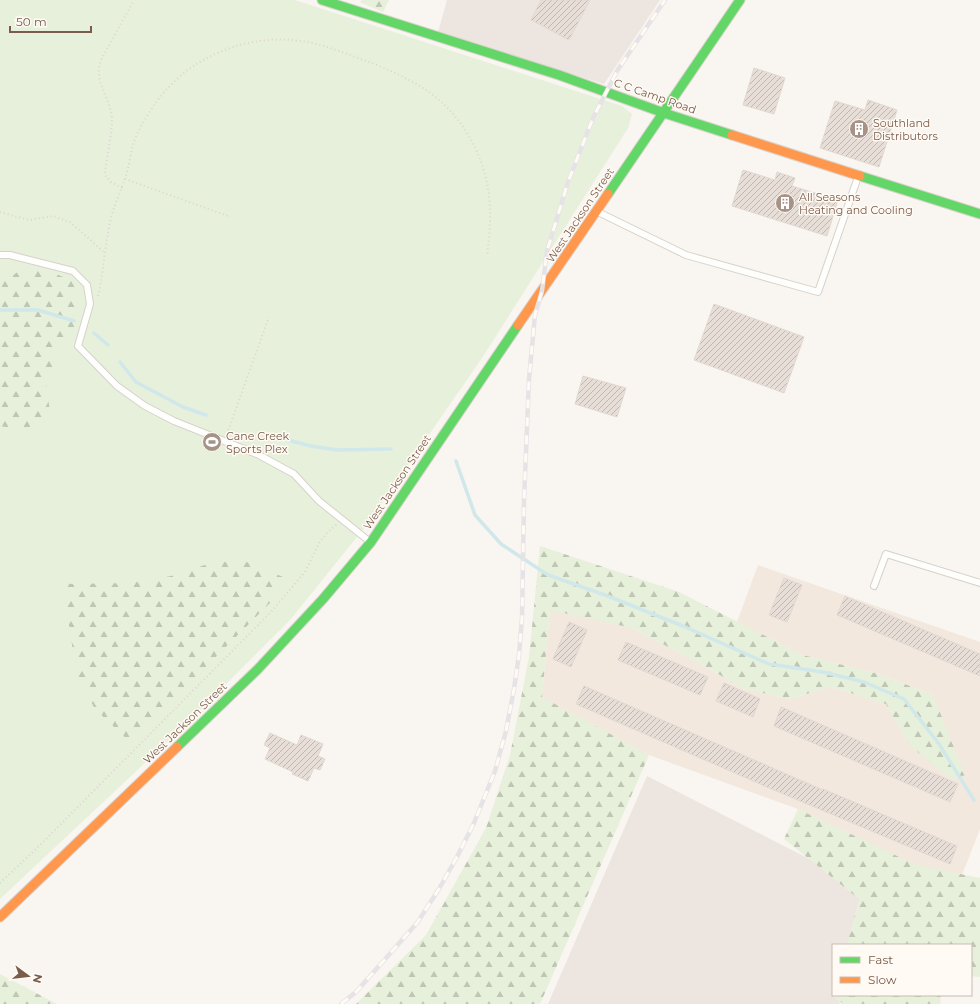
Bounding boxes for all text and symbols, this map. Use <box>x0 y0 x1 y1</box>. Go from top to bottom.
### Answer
scale bar <box>10 8 91 34</box>
text: 50 m <box>16 14 47 29</box>
street label: C C Camp Road <box>612 75 698 117</box>
place label: Southland Distributors <box>873 116 939 143</box>
building icon: Southland Distributors <box>848 118 870 140</box>
street label: West Jackson Street <box>543 164 617 265</box>
place label: All Seasons Heating and Cooling <box>799 190 913 217</box>
building icon: All Seasons Heating and Cooling <box>774 192 796 214</box>
place label: Cane Creek Sports Plex <box>226 429 290 456</box>
sports icon: Cane Creek Sports Plex <box>201 431 223 453</box>
street label: West Jackson Street <box>360 431 434 532</box>
street label: West Jackson Street <box>140 679 230 767</box>
legend <box>832 944 972 996</box>
text: Fast <box>868 952 893 967</box>
north arrow <box>8 956 48 996</box>
text: N <box>30 972 46 985</box>
text: Slow <box>868 972 897 987</box>

